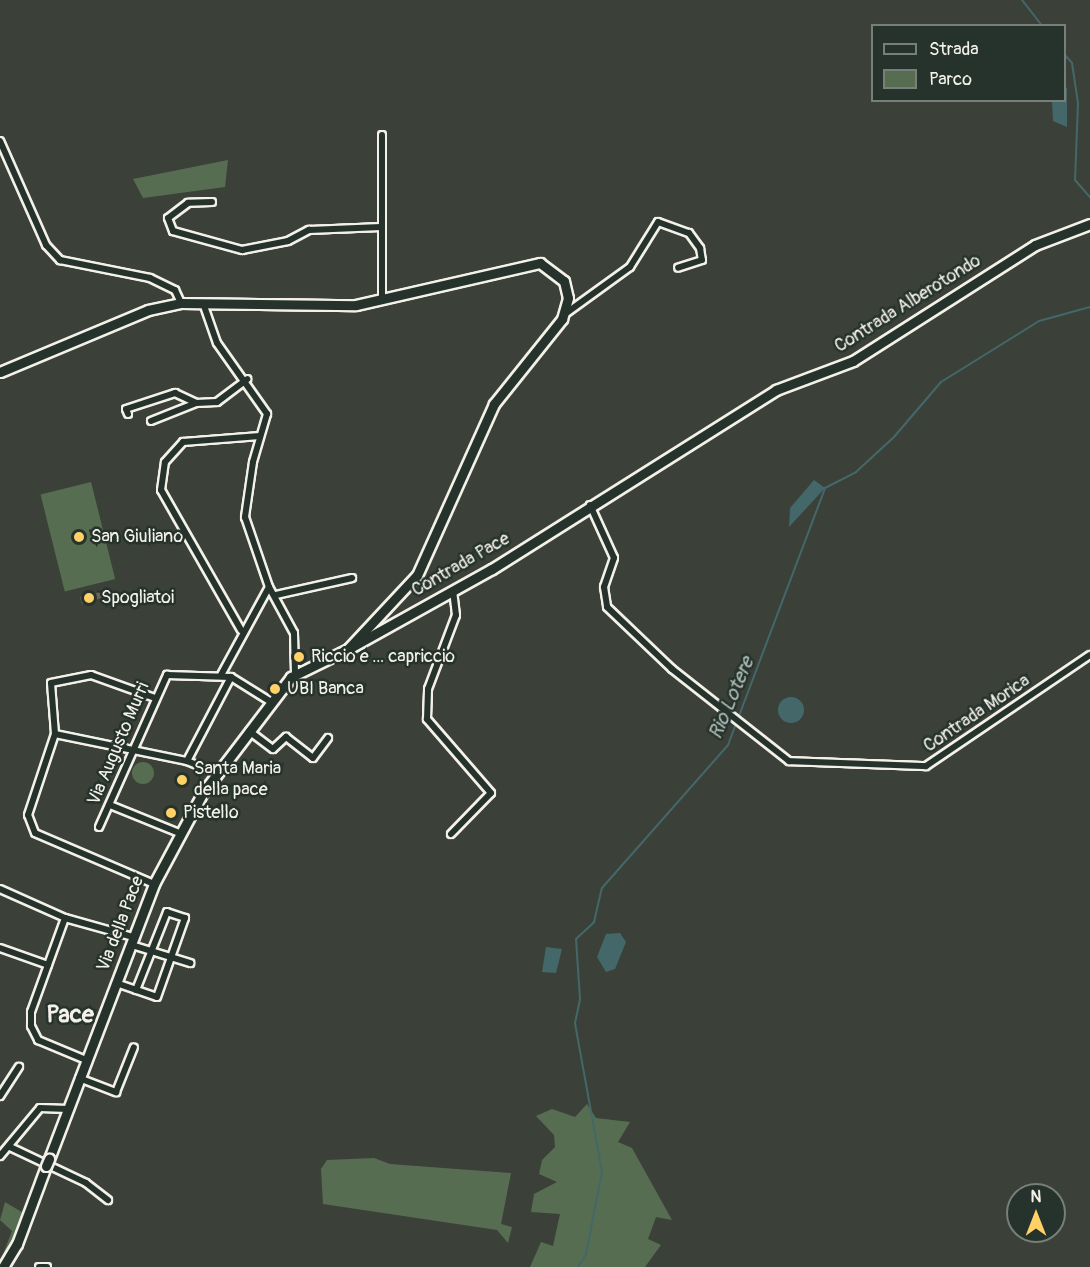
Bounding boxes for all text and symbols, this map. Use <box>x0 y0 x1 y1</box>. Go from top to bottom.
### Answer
legend <box>871 24 1066 102</box>
text: Strada <box>929 38 979 61</box>
text: Parco <box>929 68 972 91</box>
street label: Contrada Alberotondo <box>831 250 985 358</box>
place label: San Giuliano <box>91 526 183 548</box>
street label: Contrada Pace <box>408 528 514 602</box>
marker: San Giuliano <box>72 530 86 544</box>
place label: Spogliatoi <box>101 587 174 609</box>
marker: Spogliatoi <box>82 591 96 605</box>
place label: Riccio e ... capriccio <box>311 646 455 668</box>
marker: Riccio e ... capriccio <box>292 650 306 664</box>
water label: Rio Lotere <box>703 653 759 743</box>
street label: Contrada Morica <box>920 671 1034 757</box>
place label: UBI Banca <box>287 678 364 700</box>
street label: Via Augusto Murri <box>83 679 155 809</box>
marker: UBI Banca <box>268 682 282 696</box>
place label: Santa Maria della pace <box>194 759 281 802</box>
marker: Santa Maria della pace <box>175 773 189 787</box>
place label: Pistello <box>183 802 239 824</box>
marker: Pistello <box>164 806 178 820</box>
street label: Via della Pace <box>93 873 149 975</box>
district label: Pace <box>46 1001 94 1029</box>
north arrow <box>1006 1183 1066 1243</box>
text: N <box>1031 1187 1041 1207</box>

